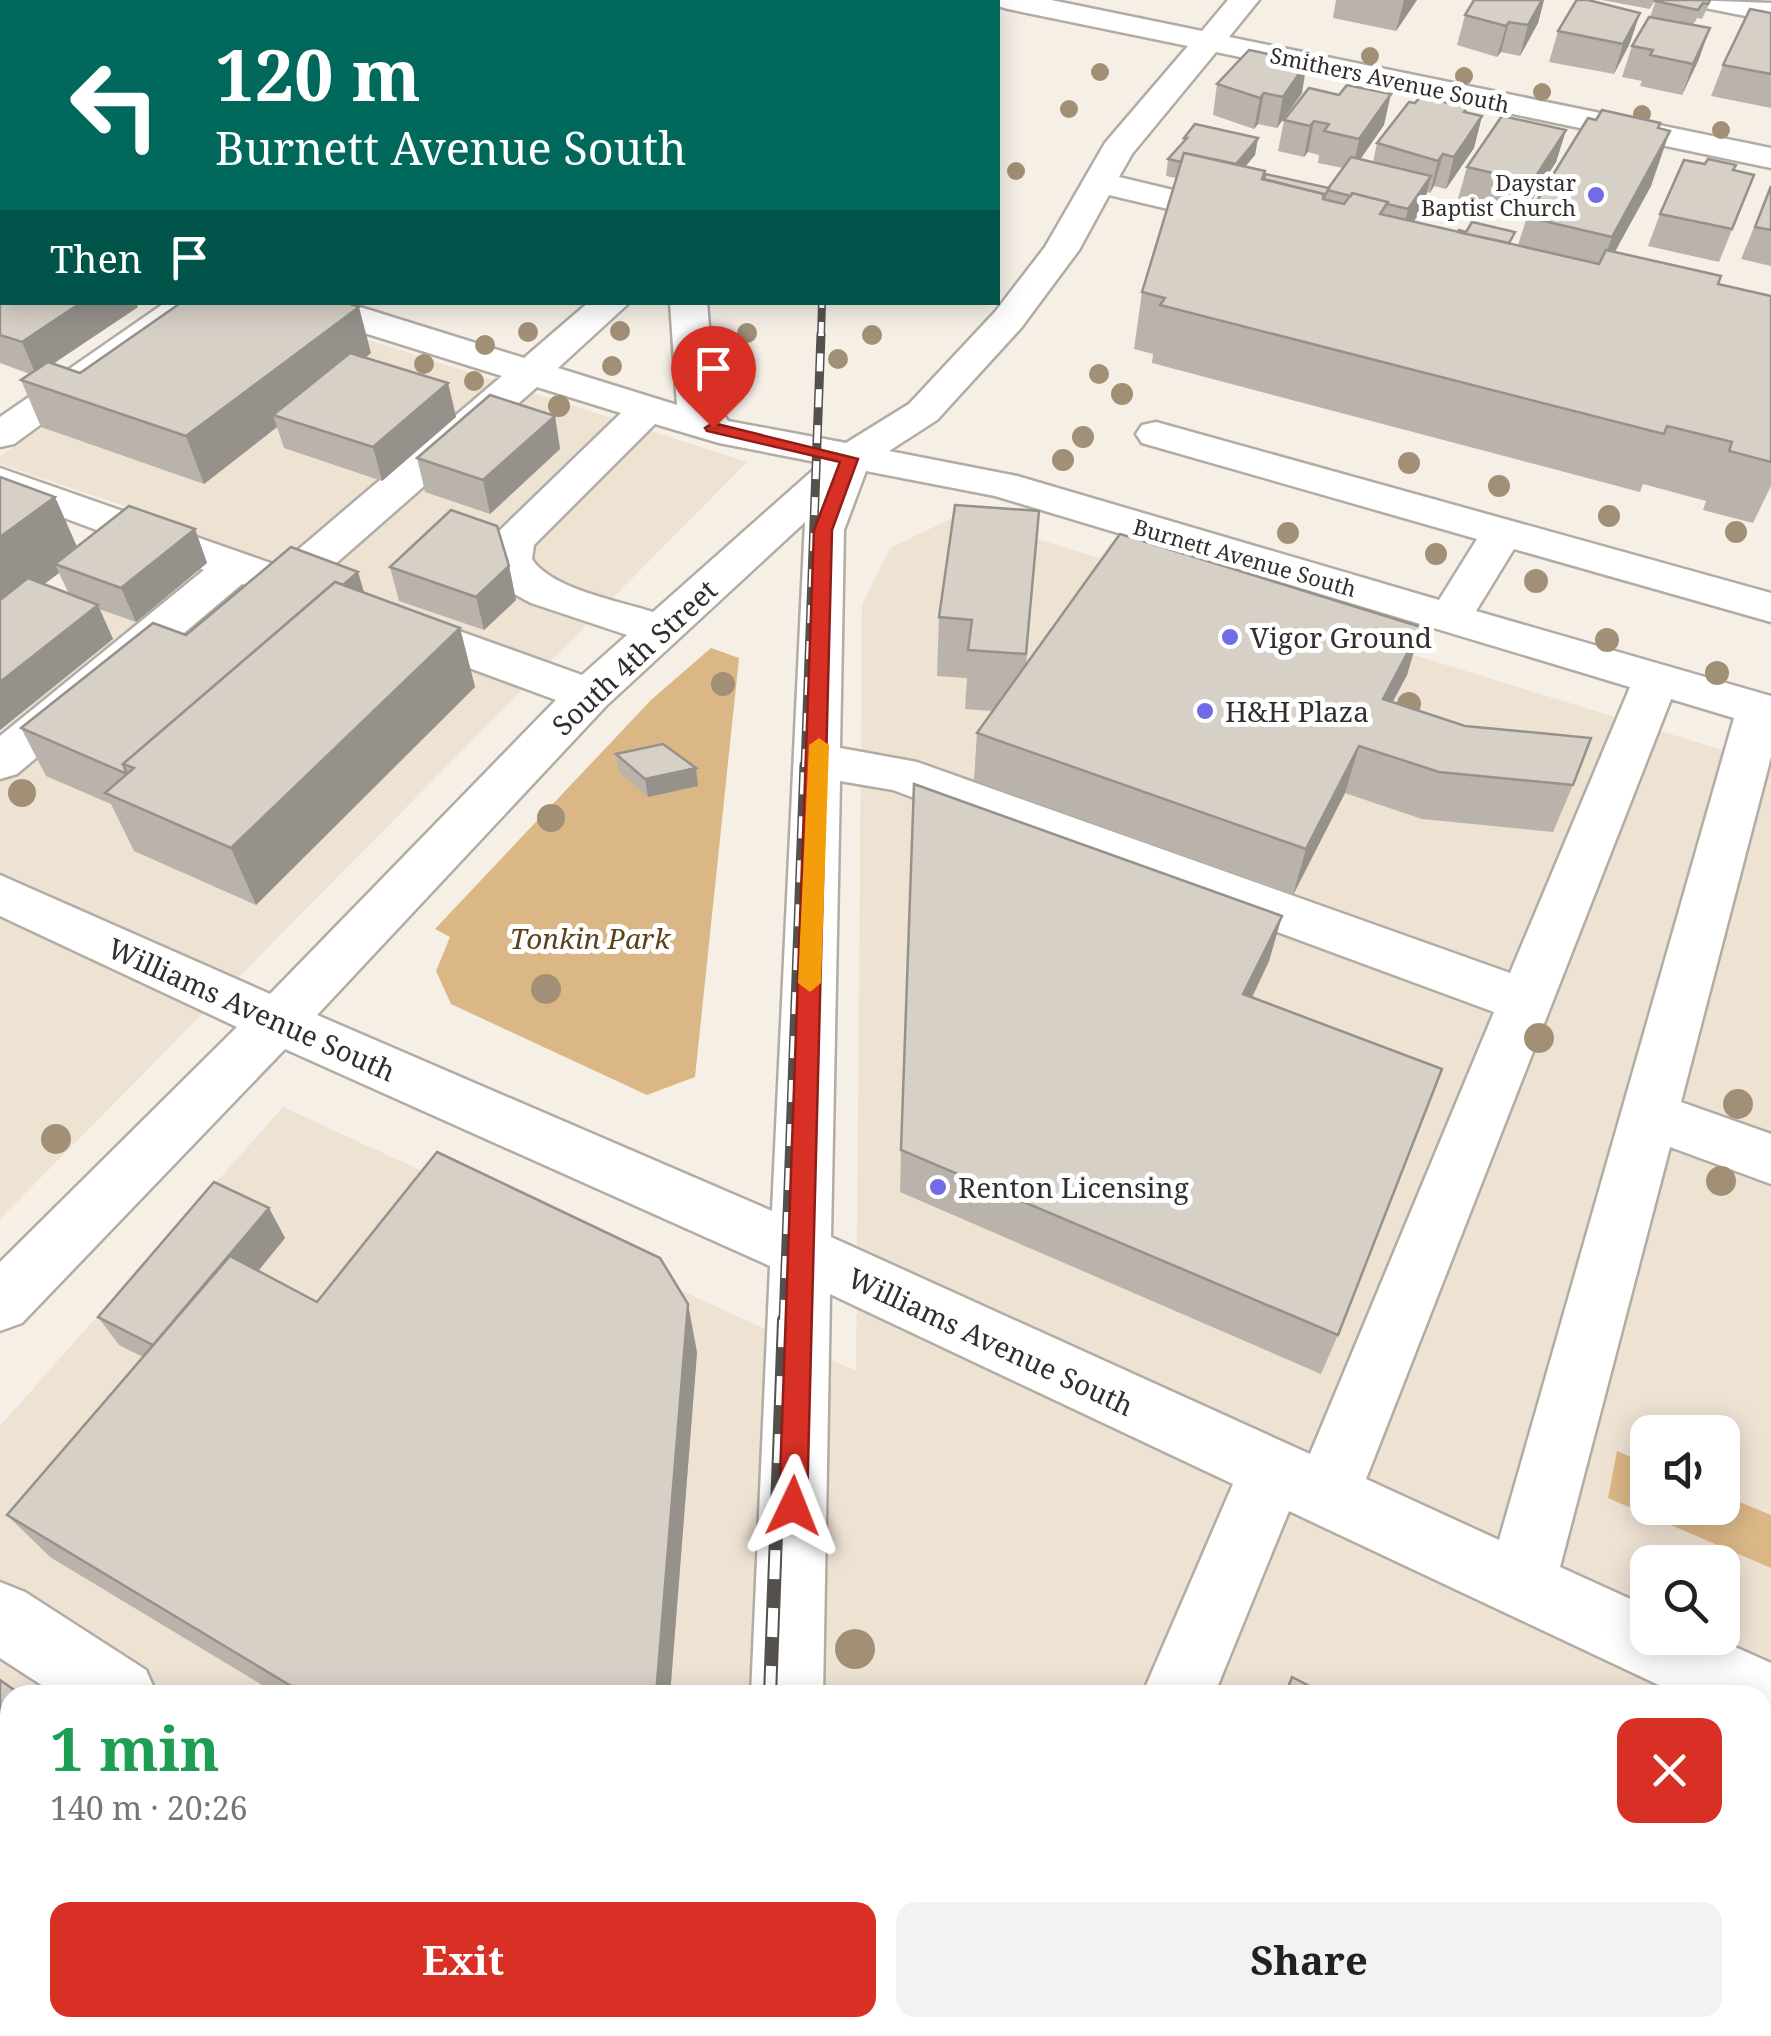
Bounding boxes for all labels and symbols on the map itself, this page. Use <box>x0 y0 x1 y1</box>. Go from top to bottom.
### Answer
street label: Smithers Avenue South <box>1268 39 1512 119</box>
place label: Daystar Baptist Church <box>1421 167 1577 222</box>
marker: Daystar Baptist Church <box>1585 184 1607 206</box>
pin <box>671 326 756 429</box>
street label: Burnett Avenue South <box>1130 511 1360 603</box>
street label: South 4th Street <box>543 570 725 743</box>
place label: Vigor Ground <box>1250 618 1432 656</box>
marker: Vigor Ground <box>1219 626 1241 648</box>
place label: H&H Plaza <box>1225 692 1369 730</box>
marker: H&H Plaza <box>1194 700 1216 722</box>
park label: Tonkin Park <box>510 919 671 957</box>
street label: Williams Avenue South <box>102 928 402 1090</box>
place label: Renton Licensing <box>958 1168 1189 1206</box>
marker: Renton Licensing <box>927 1176 949 1198</box>
street label: Williams Avenue South <box>842 1258 1140 1424</box>
position arrow <box>741 1454 845 1558</box>

